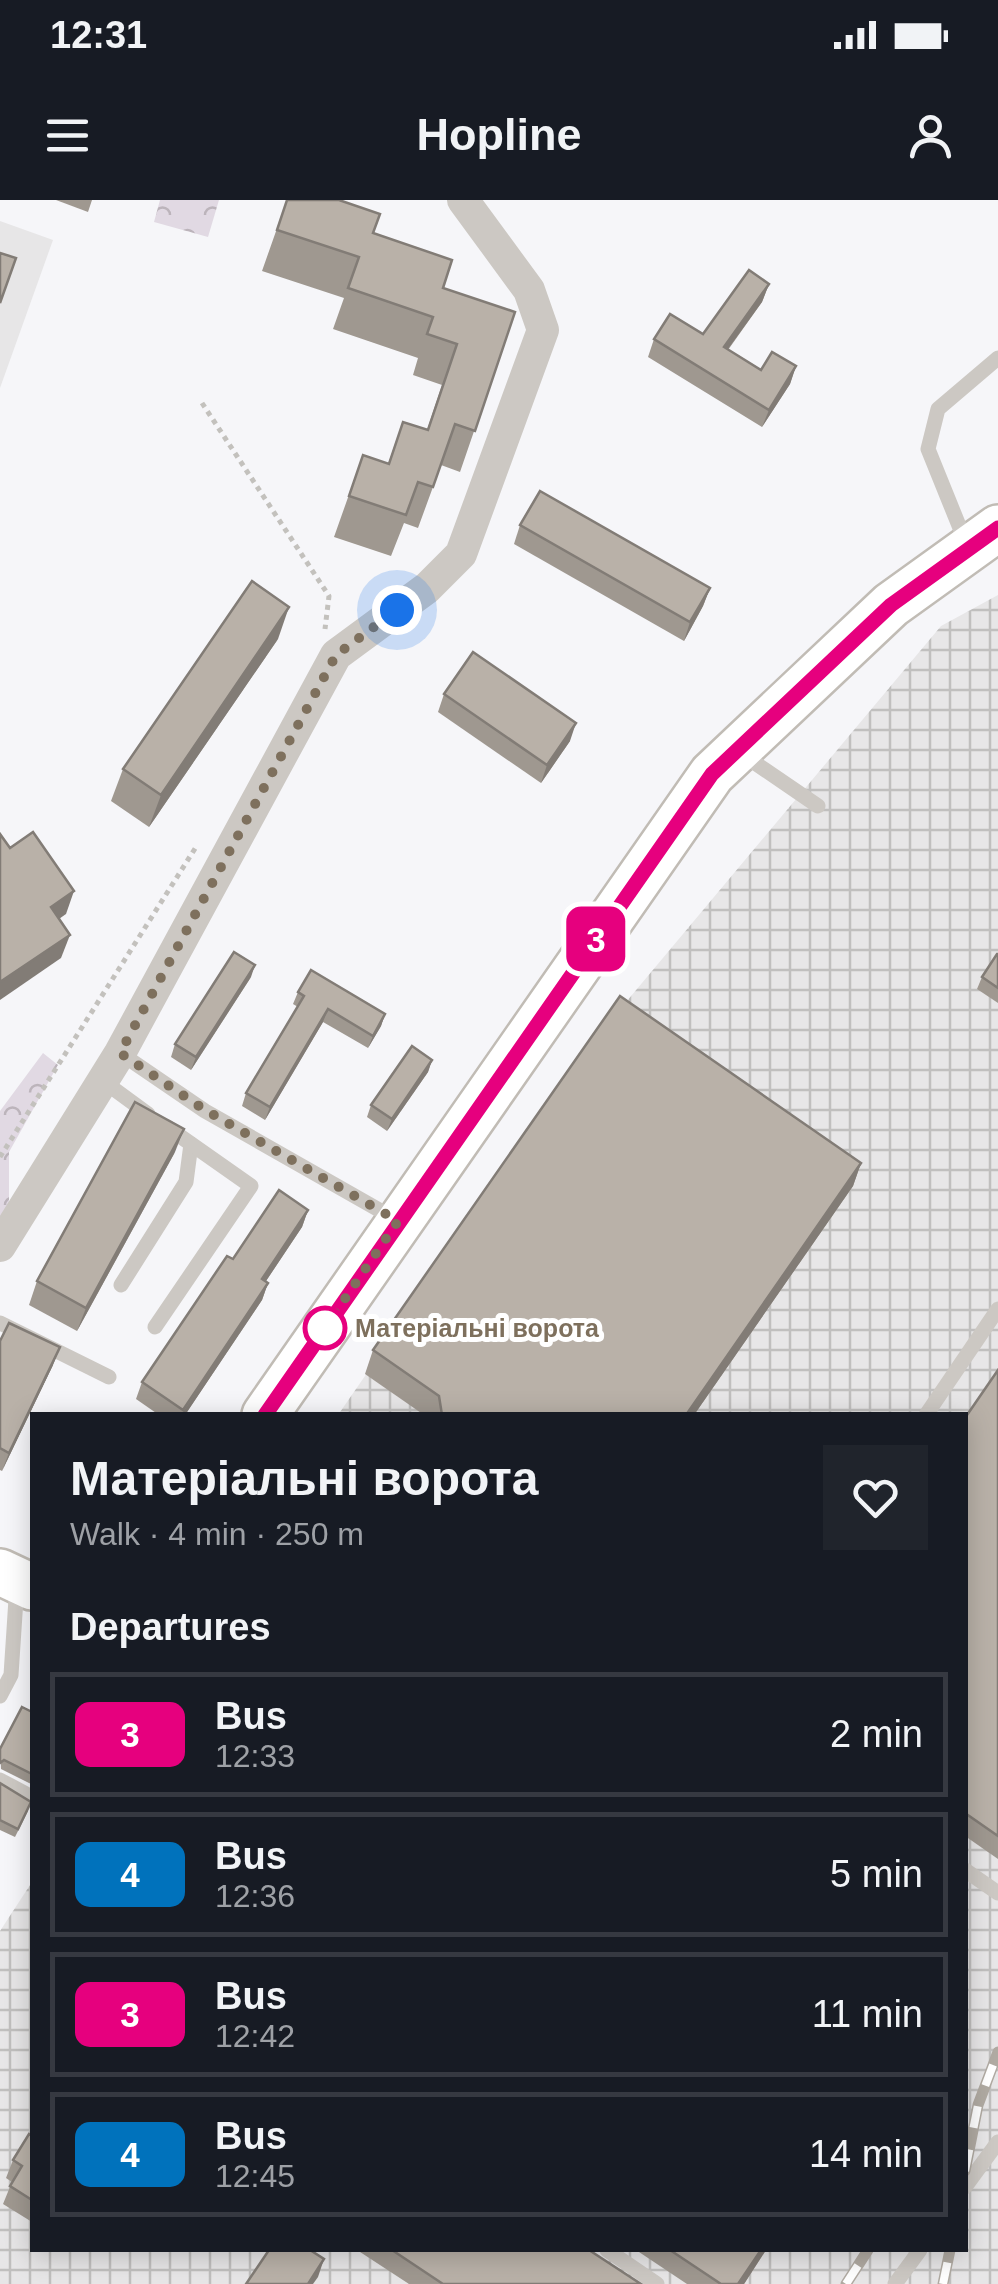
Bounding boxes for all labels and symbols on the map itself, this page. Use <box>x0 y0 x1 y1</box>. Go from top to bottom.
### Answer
your location <box>372 585 422 635</box>
line badge: 3 <box>564 906 628 972</box>
marker: Матеріальні ворота <box>304 1307 346 1349</box>
place label: Матеріальні ворота <box>355 1314 600 1342</box>

